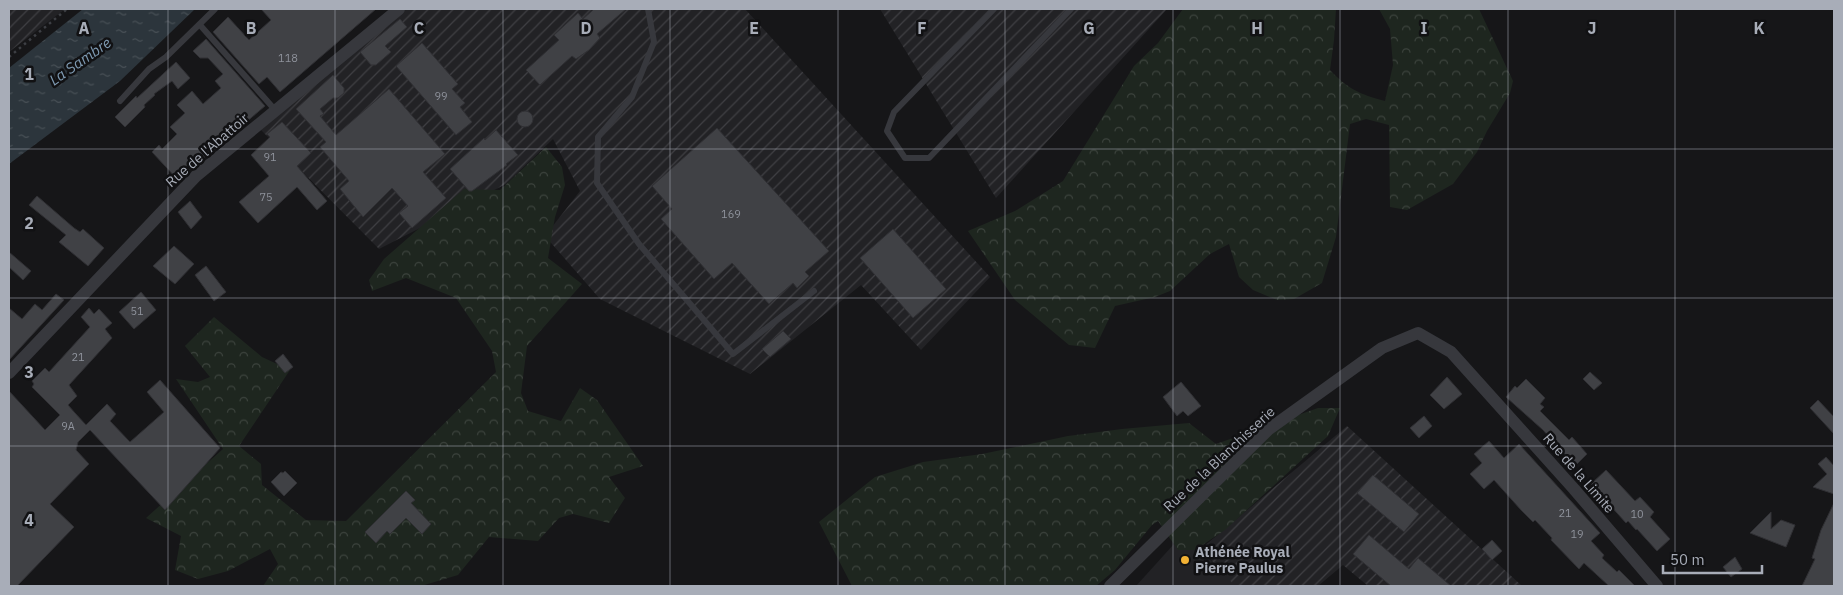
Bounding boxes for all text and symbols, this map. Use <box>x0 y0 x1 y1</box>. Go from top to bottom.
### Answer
text: A <box>79 18 90 38</box>
text: B <box>246 18 257 38</box>
text: C <box>414 18 424 38</box>
text: D <box>580 18 592 38</box>
text: E <box>749 18 759 38</box>
text: F <box>917 18 927 38</box>
text: G <box>1083 18 1095 38</box>
text: H <box>1251 18 1263 38</box>
text: I <box>1421 18 1428 38</box>
text: J <box>1588 18 1596 38</box>
text: K <box>1753 18 1765 38</box>
water label: La Sambre <box>45 33 115 89</box>
house number: 118 <box>278 51 298 65</box>
text: 1 <box>24 64 34 84</box>
house number: 99 <box>434 89 448 103</box>
street label: Rue de l'Abattoir <box>162 109 252 191</box>
house number: 91 <box>263 150 277 164</box>
house number: 75 <box>259 190 273 204</box>
house number: 169 <box>721 207 741 221</box>
text: 2 <box>24 213 34 233</box>
house number: 51 <box>130 304 144 318</box>
house number: 21 <box>71 350 85 364</box>
text: 3 <box>24 362 34 382</box>
street label: Rue de la Blanchisserie <box>1159 402 1279 515</box>
house number: 9A <box>61 419 75 433</box>
street label: Rue de la Limite <box>1539 429 1619 517</box>
house number: 21 <box>1558 506 1572 520</box>
house number: 10 <box>1630 507 1644 521</box>
text: 4 <box>24 510 34 530</box>
house number: 19 <box>1570 527 1584 541</box>
scale bar <box>1663 542 1762 574</box>
place label: Athénée Royal Pierre Paulus <box>1195 543 1290 577</box>
text: 50 m <box>1670 550 1705 569</box>
marker: Athénée Royal Pierre Paulus <box>1179 554 1191 566</box>

